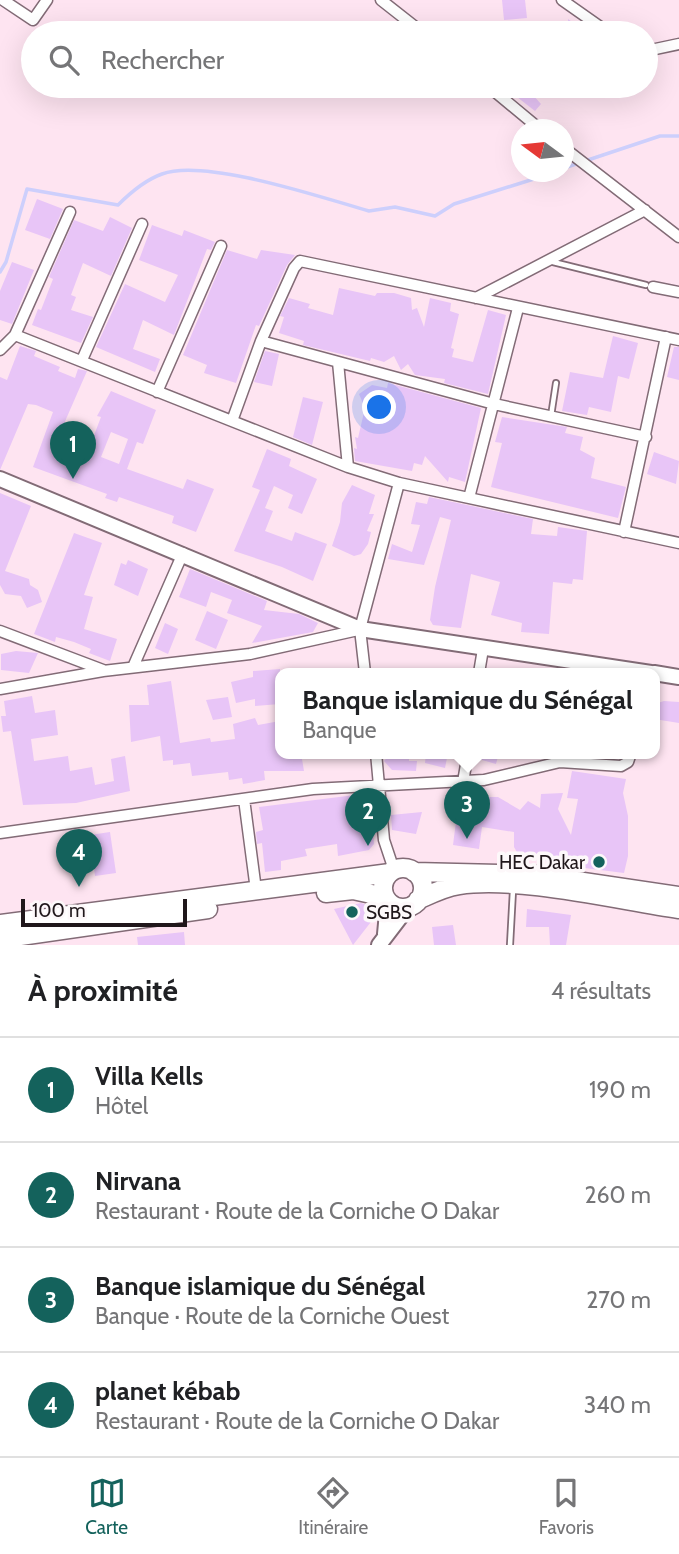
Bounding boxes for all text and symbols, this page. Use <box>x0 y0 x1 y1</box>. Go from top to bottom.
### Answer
search box <box>21 21 658 98</box>
icon: search <box>45 41 83 79</box>
text: Rechercher <box>101 44 224 76</box>
north arrow <box>511 119 574 182</box>
your location <box>362 390 396 424</box>
pin: 1 <box>50 421 96 479</box>
popup <box>275 668 660 759</box>
text: Banque islamique du Sénégal <box>302 684 633 716</box>
text: Banque <box>302 716 377 744</box>
pin: 3 <box>444 781 490 839</box>
pin: 2 <box>345 788 391 846</box>
pin: 4 <box>56 829 102 887</box>
place label: HEC Dakar <box>499 851 585 874</box>
marker: HEC Dakar <box>591 854 607 870</box>
scale bar <box>21 896 187 928</box>
text: 100 m <box>32 899 86 922</box>
place label: SGBS <box>366 901 412 924</box>
marker: SGBS <box>344 904 360 920</box>
text: À proximité <box>28 972 178 1009</box>
text: 4 résultats <box>551 977 651 1005</box>
text: Villa Kells <box>95 1060 203 1092</box>
text: 1 <box>47 1076 55 1104</box>
text: 190 m <box>589 1076 651 1104</box>
text: Hôtel <box>95 1092 148 1120</box>
text: Nirvana <box>95 1165 181 1197</box>
text: 2 <box>45 1181 57 1209</box>
text: 260 m <box>584 1181 651 1209</box>
text: Restaurant · Route de la Corniche O Dakar <box>95 1197 499 1225</box>
text: Banque islamique du Sénégal <box>95 1270 425 1302</box>
text: 3 <box>45 1286 57 1314</box>
text: 270 m <box>586 1286 651 1314</box>
text: Banque · Route de la Corniche Ouest <box>95 1302 449 1330</box>
text: planet kébab <box>95 1375 240 1407</box>
text: 4 <box>44 1391 58 1419</box>
text: 340 m <box>584 1391 651 1419</box>
text: Restaurant · Route de la Corniche O Dakar <box>95 1407 499 1435</box>
tab: Carte <box>85 1474 128 1539</box>
tab: Itinéraire <box>298 1474 368 1539</box>
tab: Favoris <box>539 1474 594 1539</box>

